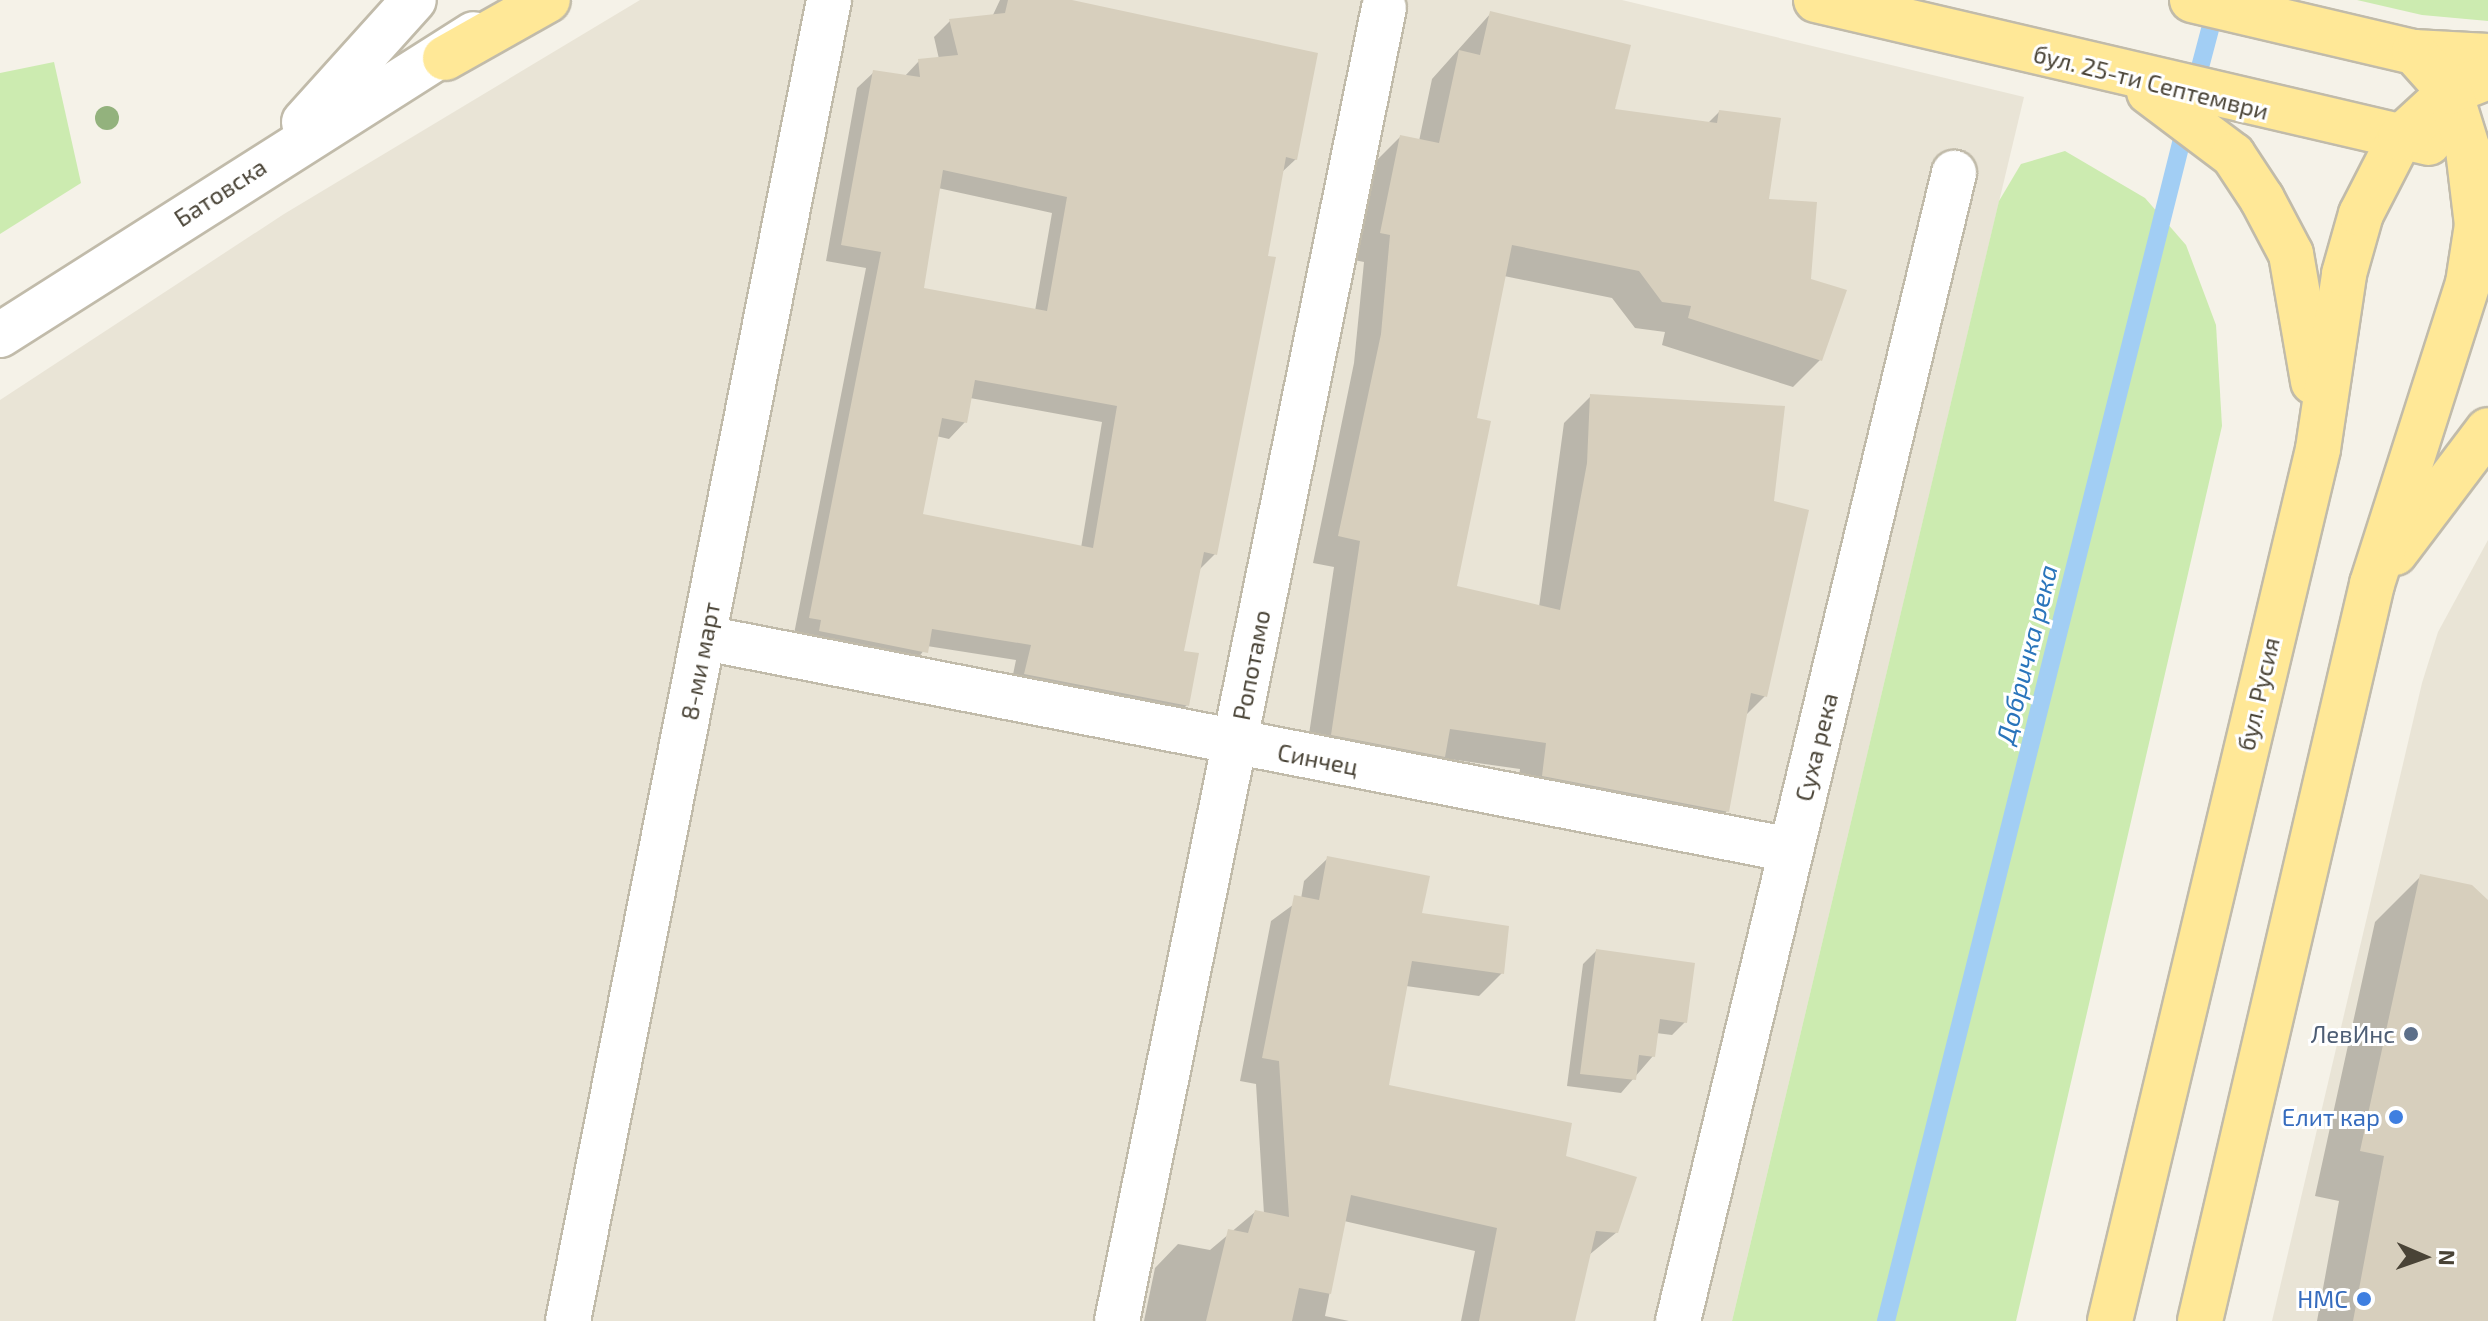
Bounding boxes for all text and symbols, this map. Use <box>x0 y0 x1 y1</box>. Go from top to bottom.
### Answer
street label: бул. 25-ти Септември <box>2030 39 2272 125</box>
street label: Батовска <box>169 152 271 232</box>
water label: Добричка река <box>1989 561 2063 747</box>
street label: 8-ми март <box>674 600 726 722</box>
street label: Ропотамо <box>1226 607 1276 723</box>
street label: бул. Русия <box>2231 634 2285 754</box>
street label: Суха река <box>1789 690 1843 804</box>
street label: Синчец <box>1275 737 1361 781</box>
place label: ЛевИнс <box>2311 1020 2395 1048</box>
marker: ЛевИнс <box>2402 1025 2420 1043</box>
place label: Елит кар <box>2282 1103 2380 1131</box>
marker: Елит кар <box>2387 1108 2405 1126</box>
north arrow <box>2384 1217 2464 1297</box>
text: N <box>2435 1249 2461 1266</box>
place label: HMC <box>2297 1285 2348 1313</box>
marker: HMC <box>2355 1290 2373 1308</box>

